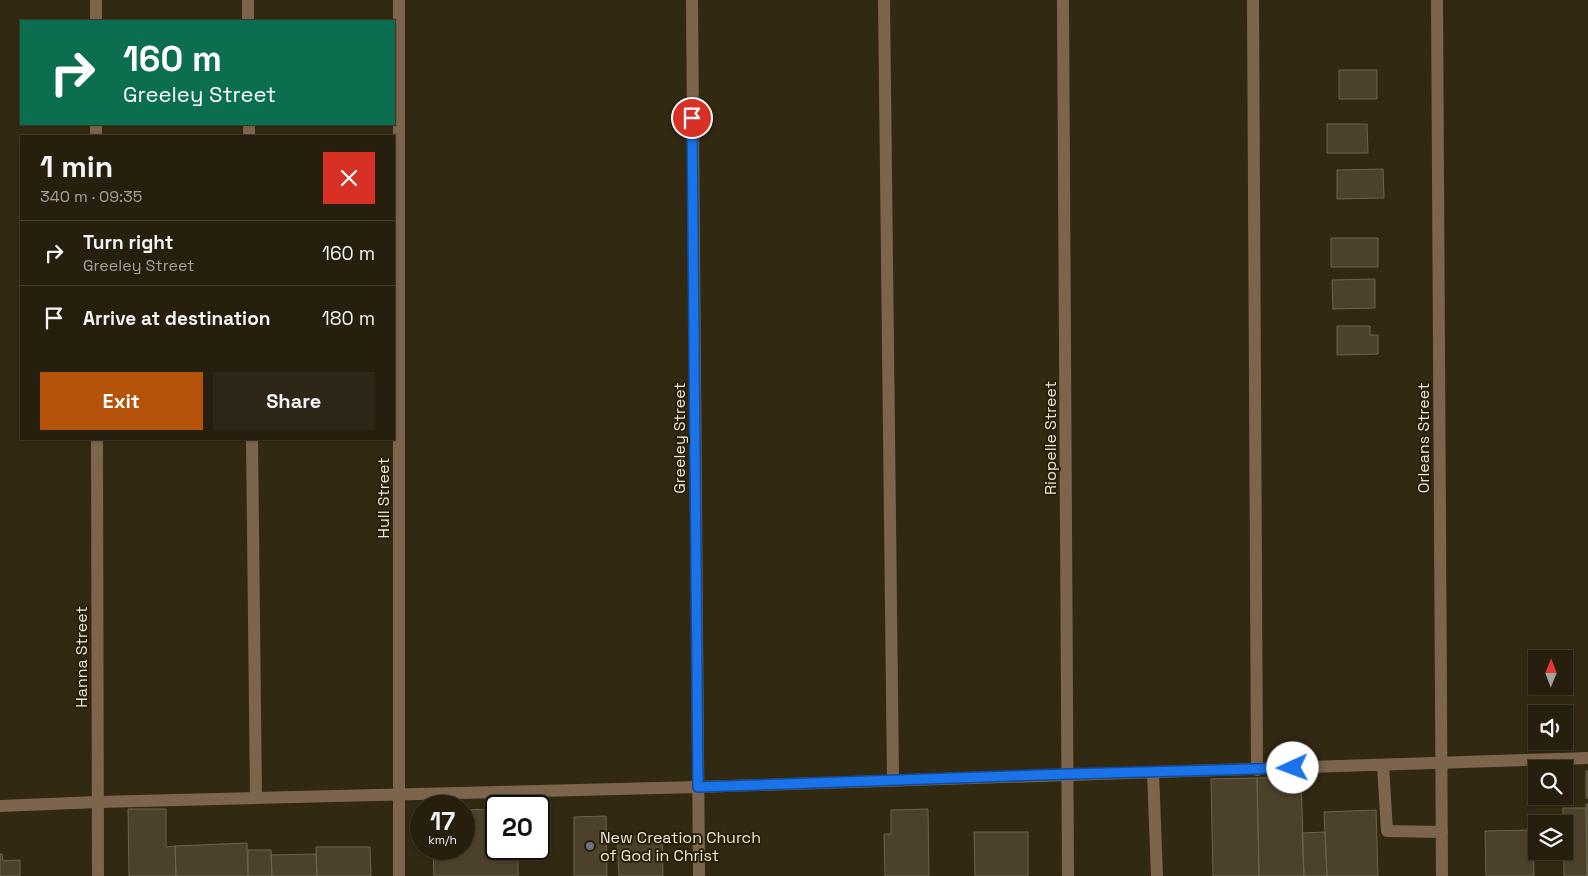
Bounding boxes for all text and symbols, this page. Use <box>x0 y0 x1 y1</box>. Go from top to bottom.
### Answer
text: 160 m <box>123 37 222 81</box>
icon: right <box>40 40 105 105</box>
text: Greeley Street <box>123 80 276 108</box>
pin <box>671 97 713 139</box>
icon: arrive <box>678 104 706 132</box>
text: 1 min <box>40 147 113 186</box>
button: close <box>323 152 375 204</box>
text: 340 m · 09:35 <box>40 186 142 207</box>
text: Turn right <box>83 230 173 255</box>
icon: right <box>40 239 68 267</box>
text: 160 m <box>322 241 375 266</box>
text: Greeley Street <box>83 255 194 276</box>
icon: arrive <box>40 304 68 332</box>
text: Arrive at destination <box>83 306 271 331</box>
text: 180 m <box>322 306 375 331</box>
button: Exit <box>40 372 203 430</box>
button: Share <box>213 372 375 430</box>
street label: Riopelle Street <box>1040 381 1061 495</box>
street label: Greeley Street <box>669 382 690 494</box>
street label: Orleans Street <box>1413 383 1434 493</box>
street label: Hull Street <box>373 457 394 539</box>
street label: Hanna Street <box>71 606 92 708</box>
north arrow <box>1528 650 1572 695</box>
map controls <box>1528 650 1573 860</box>
button: sound <box>1528 705 1573 750</box>
position arrow <box>1266 741 1318 793</box>
button: search <box>1528 760 1573 805</box>
speed limit sign: 20 <box>485 795 550 860</box>
text: 17 <box>430 805 455 837</box>
button: layers <box>1528 815 1573 860</box>
place label: New Creation Church of God in Christ <box>600 827 761 866</box>
text: km/h <box>428 832 457 848</box>
marker: New Creation Church of God in Christ <box>584 840 596 852</box>

